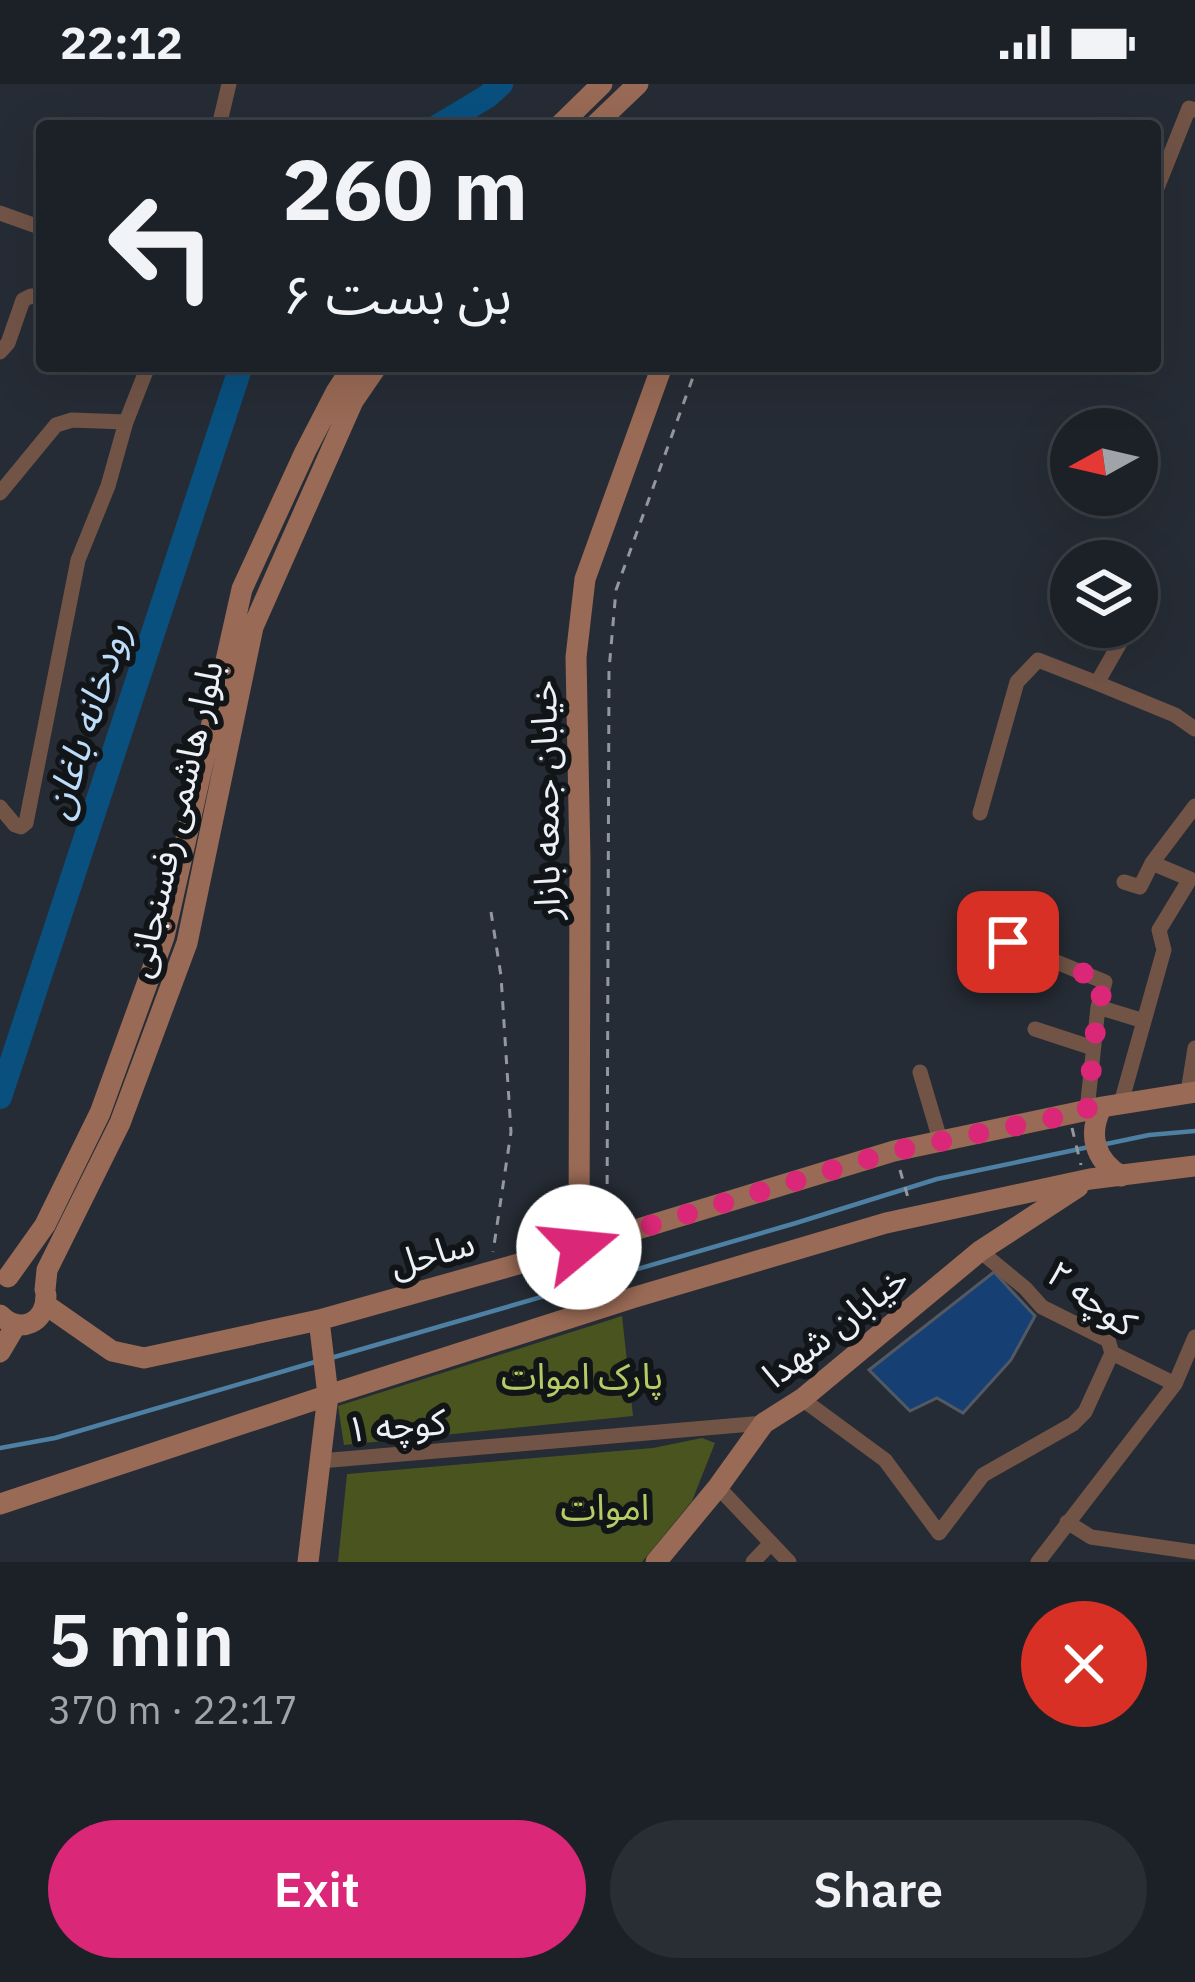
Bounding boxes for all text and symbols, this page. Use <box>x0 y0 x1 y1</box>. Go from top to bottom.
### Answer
text: 22:12 <box>60 13 183 71</box>
text: 260 m <box>282 134 528 243</box>
icon: left <box>84 168 240 324</box>
text: بن بست ۶ <box>282 259 512 329</box>
north arrow <box>1050 408 1158 516</box>
map controls <box>1050 408 1158 648</box>
button: layers <box>1050 540 1158 648</box>
water label: رودخانه باغان <box>30 616 141 824</box>
street label: بلوار هاشمی رفسنجانی <box>114 656 233 982</box>
street label: خیابان جمعه بازار <box>519 680 570 921</box>
pin <box>957 891 1059 993</box>
icon: arrive <box>975 909 1041 975</box>
position arrow <box>516 1184 642 1310</box>
street label: ساحل <box>384 1218 480 1287</box>
street label: کوچه ۲ <box>1038 1249 1147 1347</box>
street label: خیابان شهدا <box>752 1254 917 1397</box>
park label: پارک اموات <box>501 1352 663 1400</box>
street label: کوچه ۱ <box>344 1397 449 1453</box>
park label: اموات <box>561 1483 649 1530</box>
text: 5 min <box>48 1592 234 1686</box>
button: close <box>1021 1601 1147 1727</box>
text: 370 m · 22:17 <box>48 1684 298 1735</box>
button: Exit <box>48 1820 586 1958</box>
button: Share <box>610 1820 1147 1958</box>

